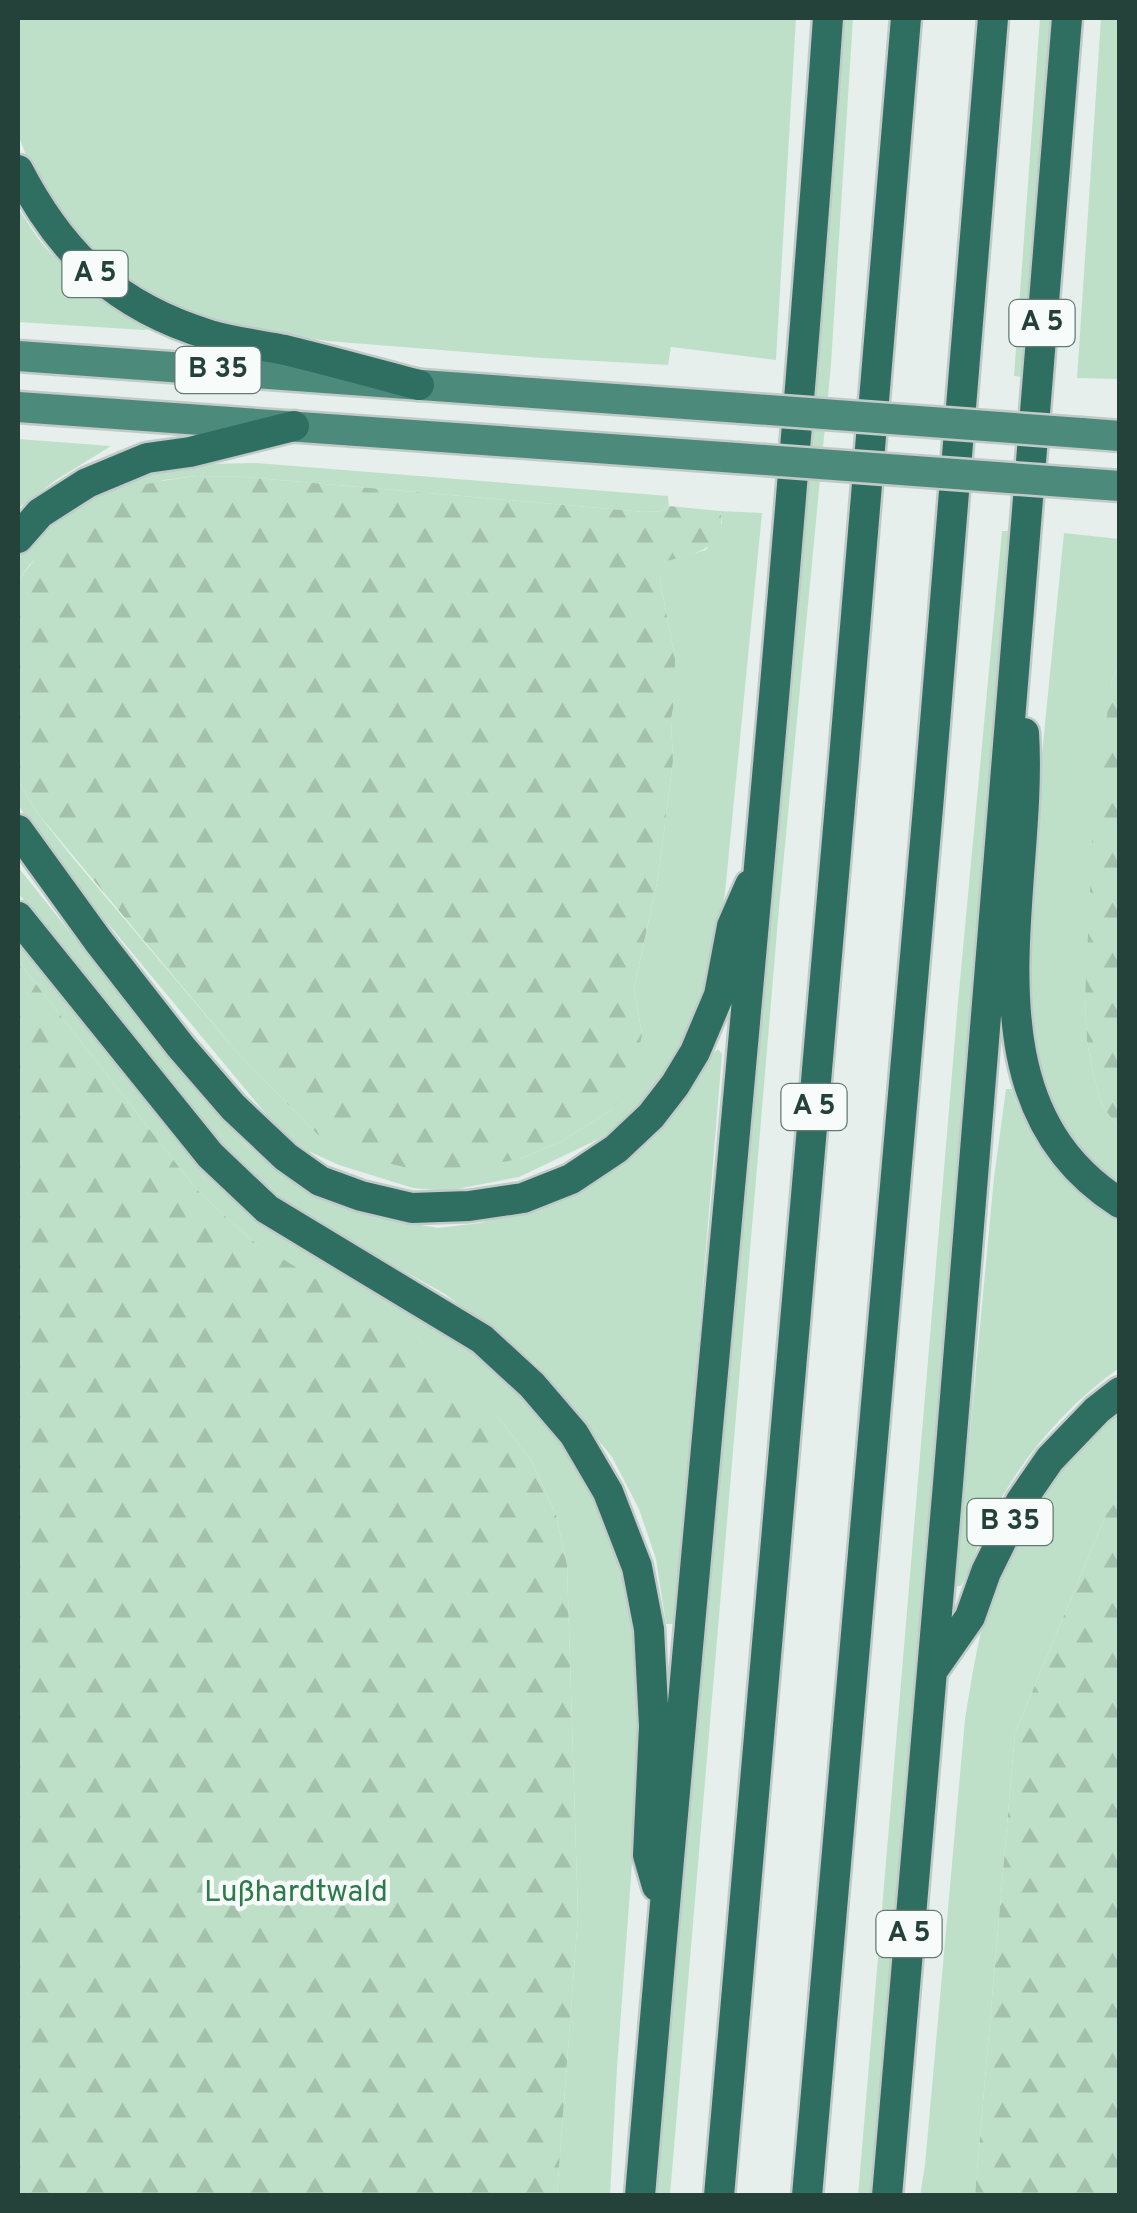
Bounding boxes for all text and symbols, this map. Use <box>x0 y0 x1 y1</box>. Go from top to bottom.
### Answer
road number: A 5 <box>62 251 128 297</box>
road number: A 5 <box>1010 300 1074 346</box>
road number: B 35 <box>176 347 260 393</box>
road number: A 5 <box>782 1084 846 1130</box>
road number: B 35 <box>968 1499 1052 1545</box>
park label: Lußhardtwald <box>204 1875 388 1912</box>
road number: A 5 <box>876 1911 942 1957</box>

